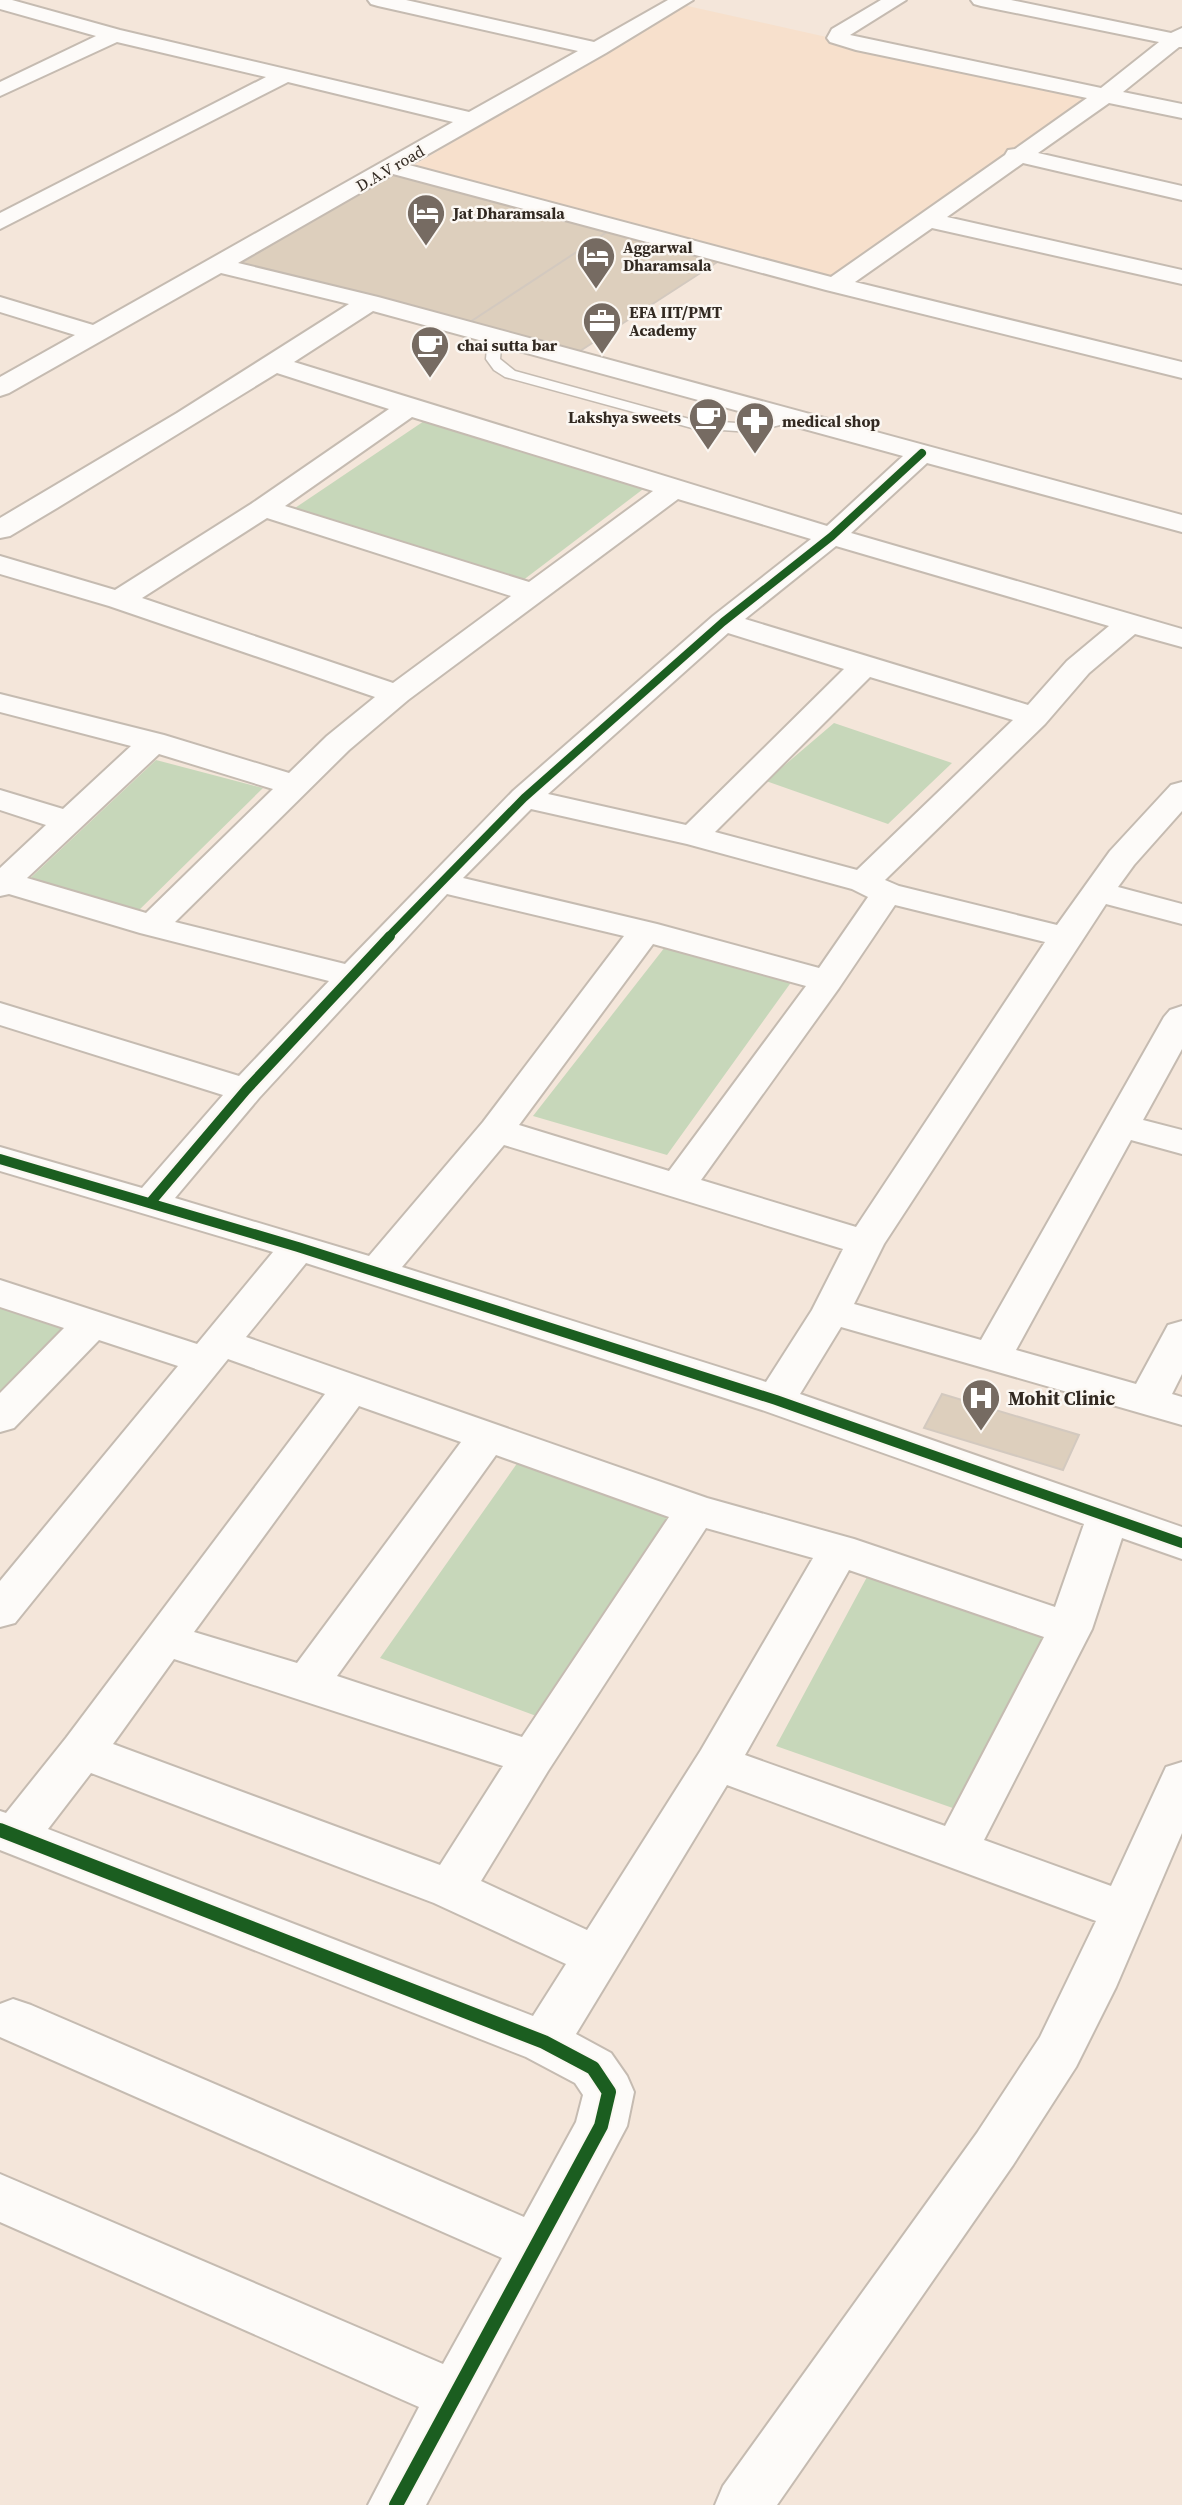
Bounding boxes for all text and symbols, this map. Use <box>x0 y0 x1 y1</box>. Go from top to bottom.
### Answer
street label: D.A.V road <box>352 140 428 196</box>
hotel icon: Jat Dharamsala <box>405 192 447 247</box>
place label: Jat Dharamsala <box>452 202 565 224</box>
hotel icon: Aggarwal Dharamsala <box>575 235 617 290</box>
place label: Aggarwal Dharamsala <box>623 236 712 276</box>
office icon: EFA IIT/PMT Academy <box>581 300 623 355</box>
place label: EFA IIT/PMT Academy <box>629 301 722 341</box>
cafe icon: chai sutta bar <box>409 324 451 379</box>
place label: chai sutta bar <box>457 334 558 356</box>
cafe icon: Lakshya sweets <box>687 396 729 451</box>
pharmacy icon: medical shop <box>734 400 776 455</box>
place label: Lakshya sweets <box>568 406 681 428</box>
place label: medical shop <box>782 410 880 432</box>
hospital icon: Mohit Clinic <box>960 1377 1002 1432</box>
place label: Mohit Clinic <box>1008 1385 1115 1411</box>

